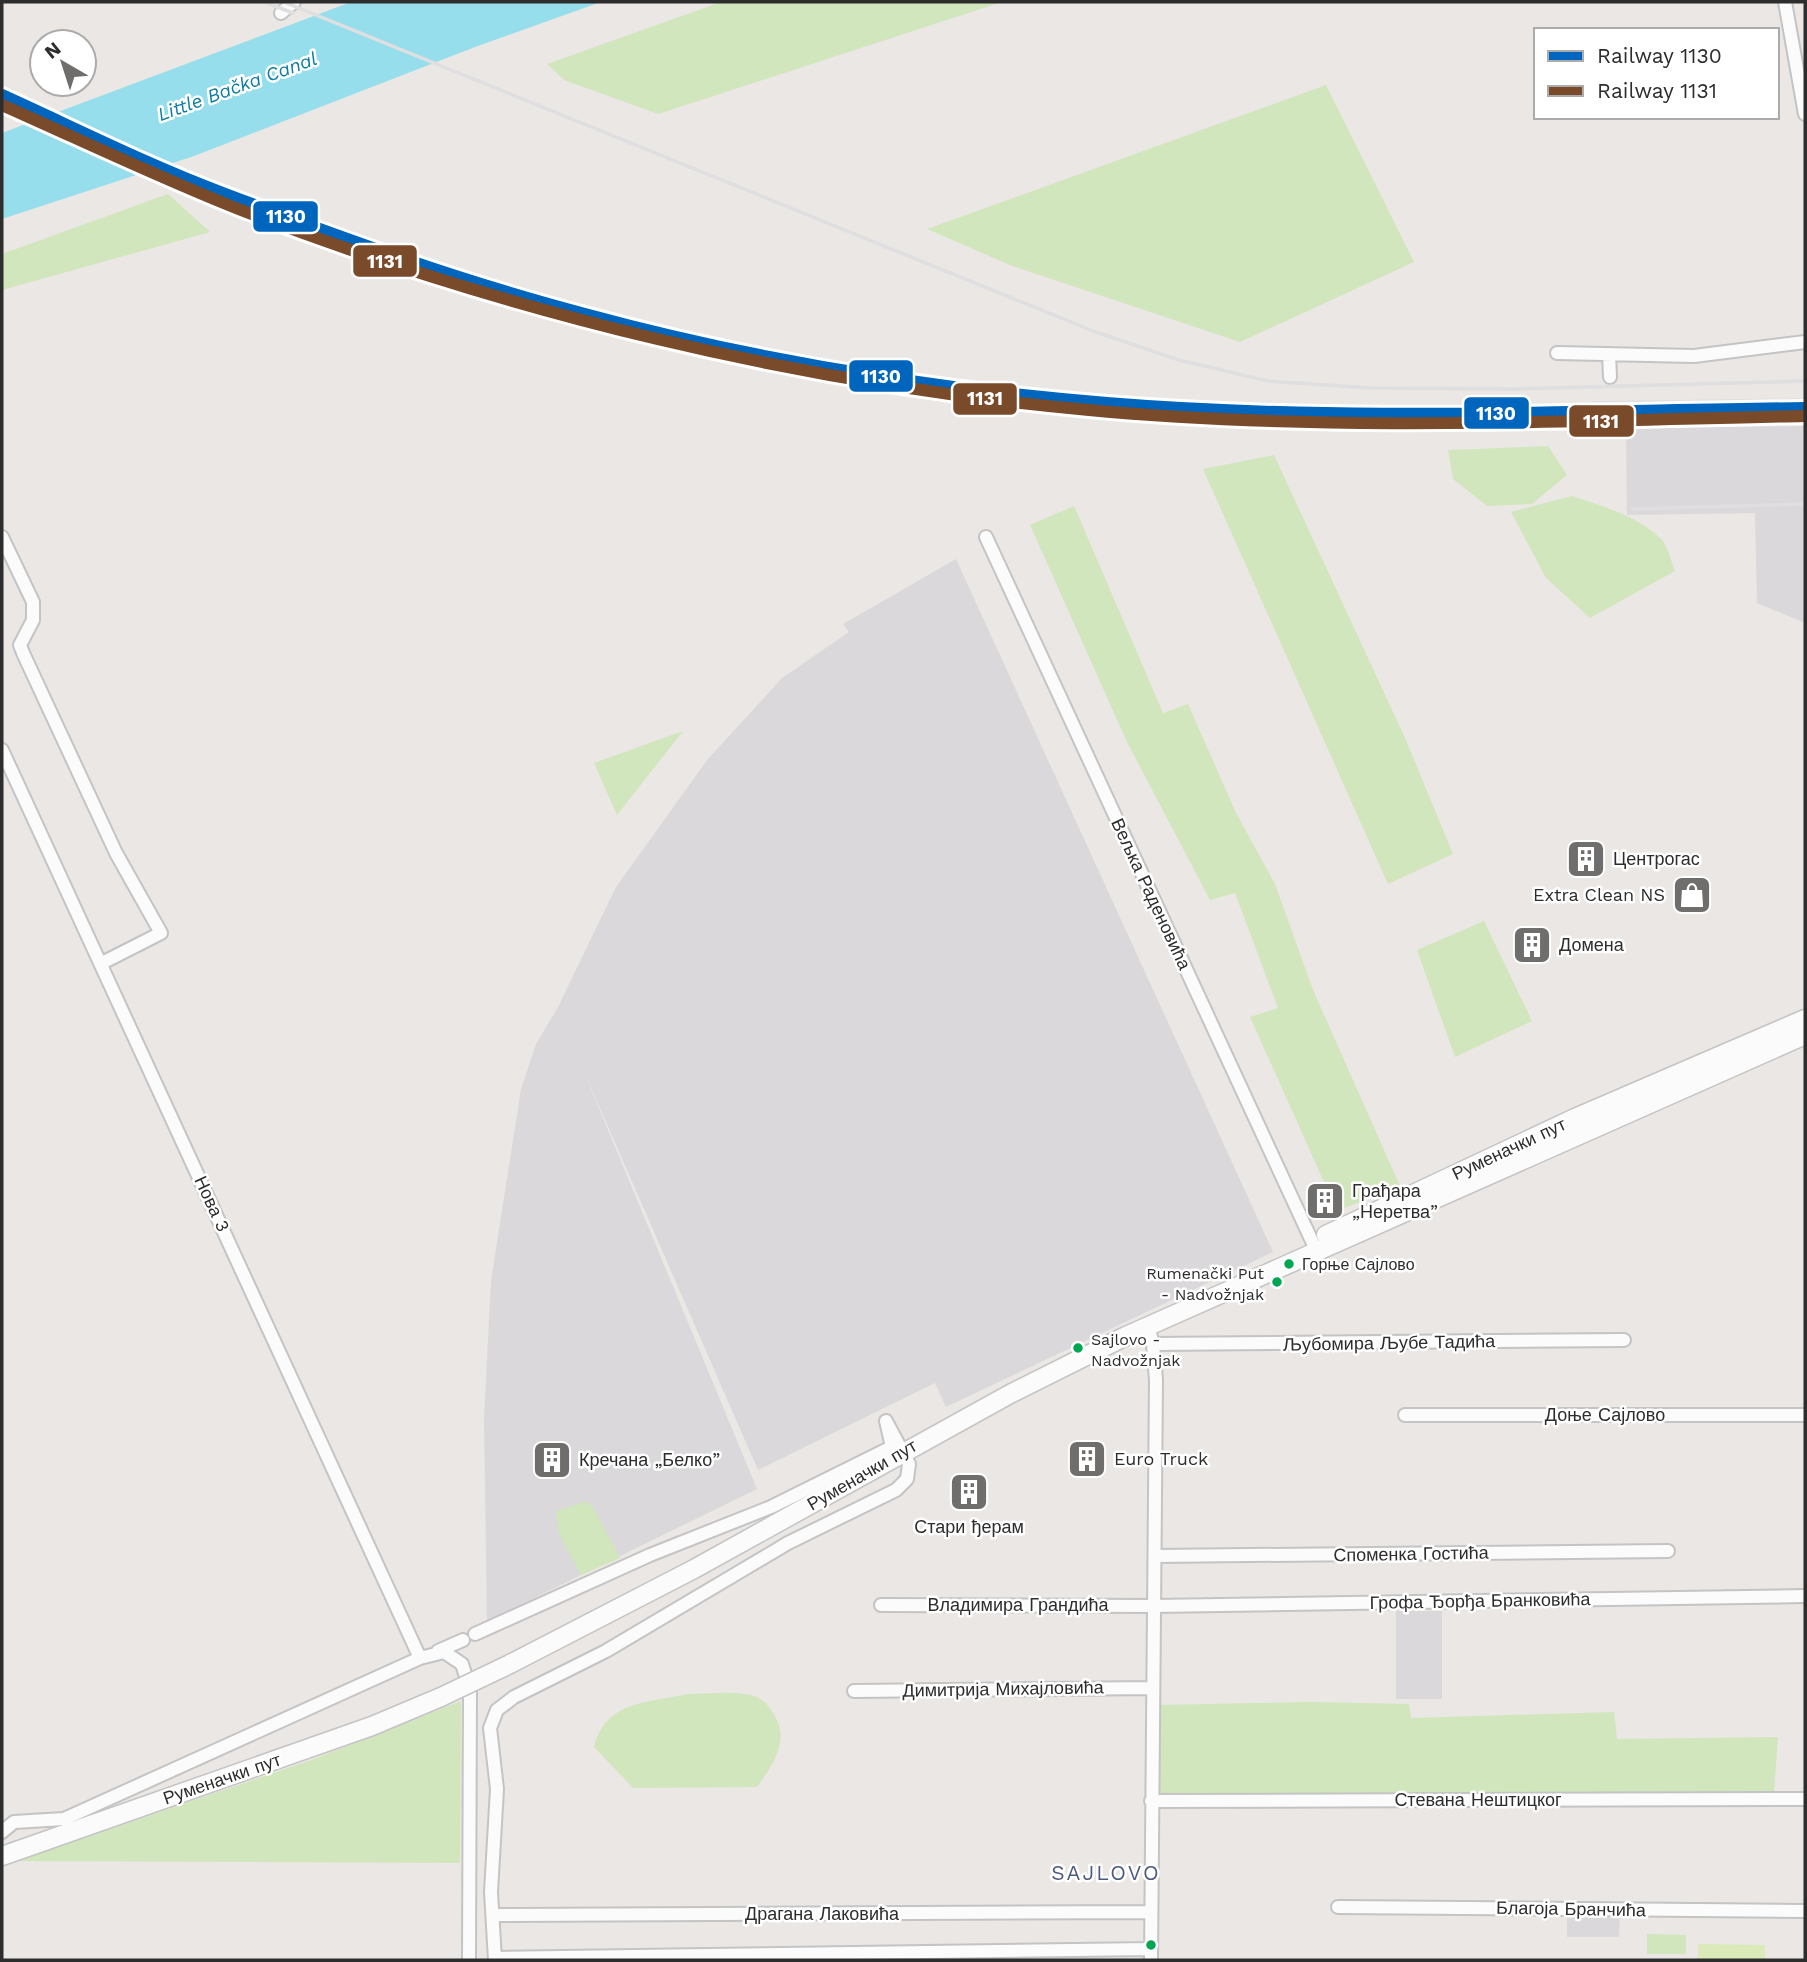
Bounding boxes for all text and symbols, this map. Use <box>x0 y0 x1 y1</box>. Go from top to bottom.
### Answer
north arrow <box>28 28 98 98</box>
legend <box>1534 28 1779 119</box>
text: N <box>40 37 65 64</box>
text: Railway 1130 <box>1597 43 1722 68</box>
water label: Little Bačka Canal <box>154 47 320 126</box>
text: Railway 1131 <box>1597 78 1717 103</box>
line badge: 1130 <box>252 200 319 233</box>
text: 1130 <box>266 205 306 228</box>
line badge: 1131 <box>352 244 418 278</box>
text: 1131 <box>367 250 403 273</box>
line badge: 1130 <box>848 359 914 393</box>
text: 1130 <box>861 365 901 388</box>
line badge: 1131 <box>952 382 1018 416</box>
text: 1131 <box>967 387 1003 410</box>
line badge: 1130 <box>1463 396 1530 430</box>
text: 1130 <box>1476 402 1516 425</box>
line badge: 1131 <box>1568 404 1635 438</box>
text: 1131 <box>1583 410 1619 433</box>
street label: Вељка Раденовића <box>1107 815 1196 974</box>
building icon: Центрогас <box>1565 838 1607 880</box>
place label: Центрогас <box>1613 848 1700 869</box>
shop icon: Extra Clean NS <box>1671 874 1713 916</box>
place label: Extra Clean NS <box>1533 884 1665 905</box>
building icon: Домена <box>1511 924 1553 966</box>
place label: Домена <box>1559 934 1625 955</box>
street label: Руменачки пут <box>1449 1113 1569 1184</box>
street label: Нова 3 <box>190 1173 234 1235</box>
building icon: Грађара „Неретва” <box>1304 1180 1346 1222</box>
place label: Грађара „Неретва” <box>1352 1180 1438 1222</box>
place label: Горње Сајлово <box>1302 1255 1415 1274</box>
marker: Горње Сајлово <box>1282 1257 1296 1271</box>
place label: Rumenački Put - Nadvožnjak <box>1146 1264 1264 1304</box>
marker: Rumenački Put - Nadvožnjak <box>1270 1275 1284 1289</box>
place label: Sajlovo - Nadvožnjak <box>1091 1330 1180 1370</box>
street label: Љубомира Љубе Тадића <box>1283 1330 1496 1355</box>
marker: Sajlovo - Nadvožnjak <box>1071 1341 1085 1355</box>
street label: Доње Сајлово <box>1545 1404 1665 1425</box>
street label: Руменачки пут <box>803 1435 920 1514</box>
building icon: Euro Truck <box>1066 1438 1108 1480</box>
building icon: Кречана „Белко” <box>531 1439 573 1481</box>
place label: Euro Truck <box>1114 1448 1208 1469</box>
place label: Кречана „Белко” <box>579 1449 720 1470</box>
building icon: Стари ђерам <box>948 1471 990 1513</box>
place label: Стари ђерам <box>914 1516 1024 1537</box>
street label: Споменка Гостића <box>1333 1542 1490 1565</box>
street label: Грофа Ђорђа Бранковића <box>1369 1588 1592 1613</box>
street label: Владимира Грандића <box>928 1594 1109 1615</box>
street label: Димитрија Михајловића <box>902 1676 1105 1701</box>
street label: Руменачки пут <box>160 1749 283 1809</box>
street label: Стевана Нештицког <box>1394 1789 1562 1810</box>
district label: SAJLOVO <box>1051 1860 1161 1885</box>
street label: Благоја Бранчића <box>1496 1897 1647 1920</box>
street label: Драгана Лаковића <box>745 1903 900 1924</box>
unlabelled marker <box>1144 1938 1158 1952</box>

